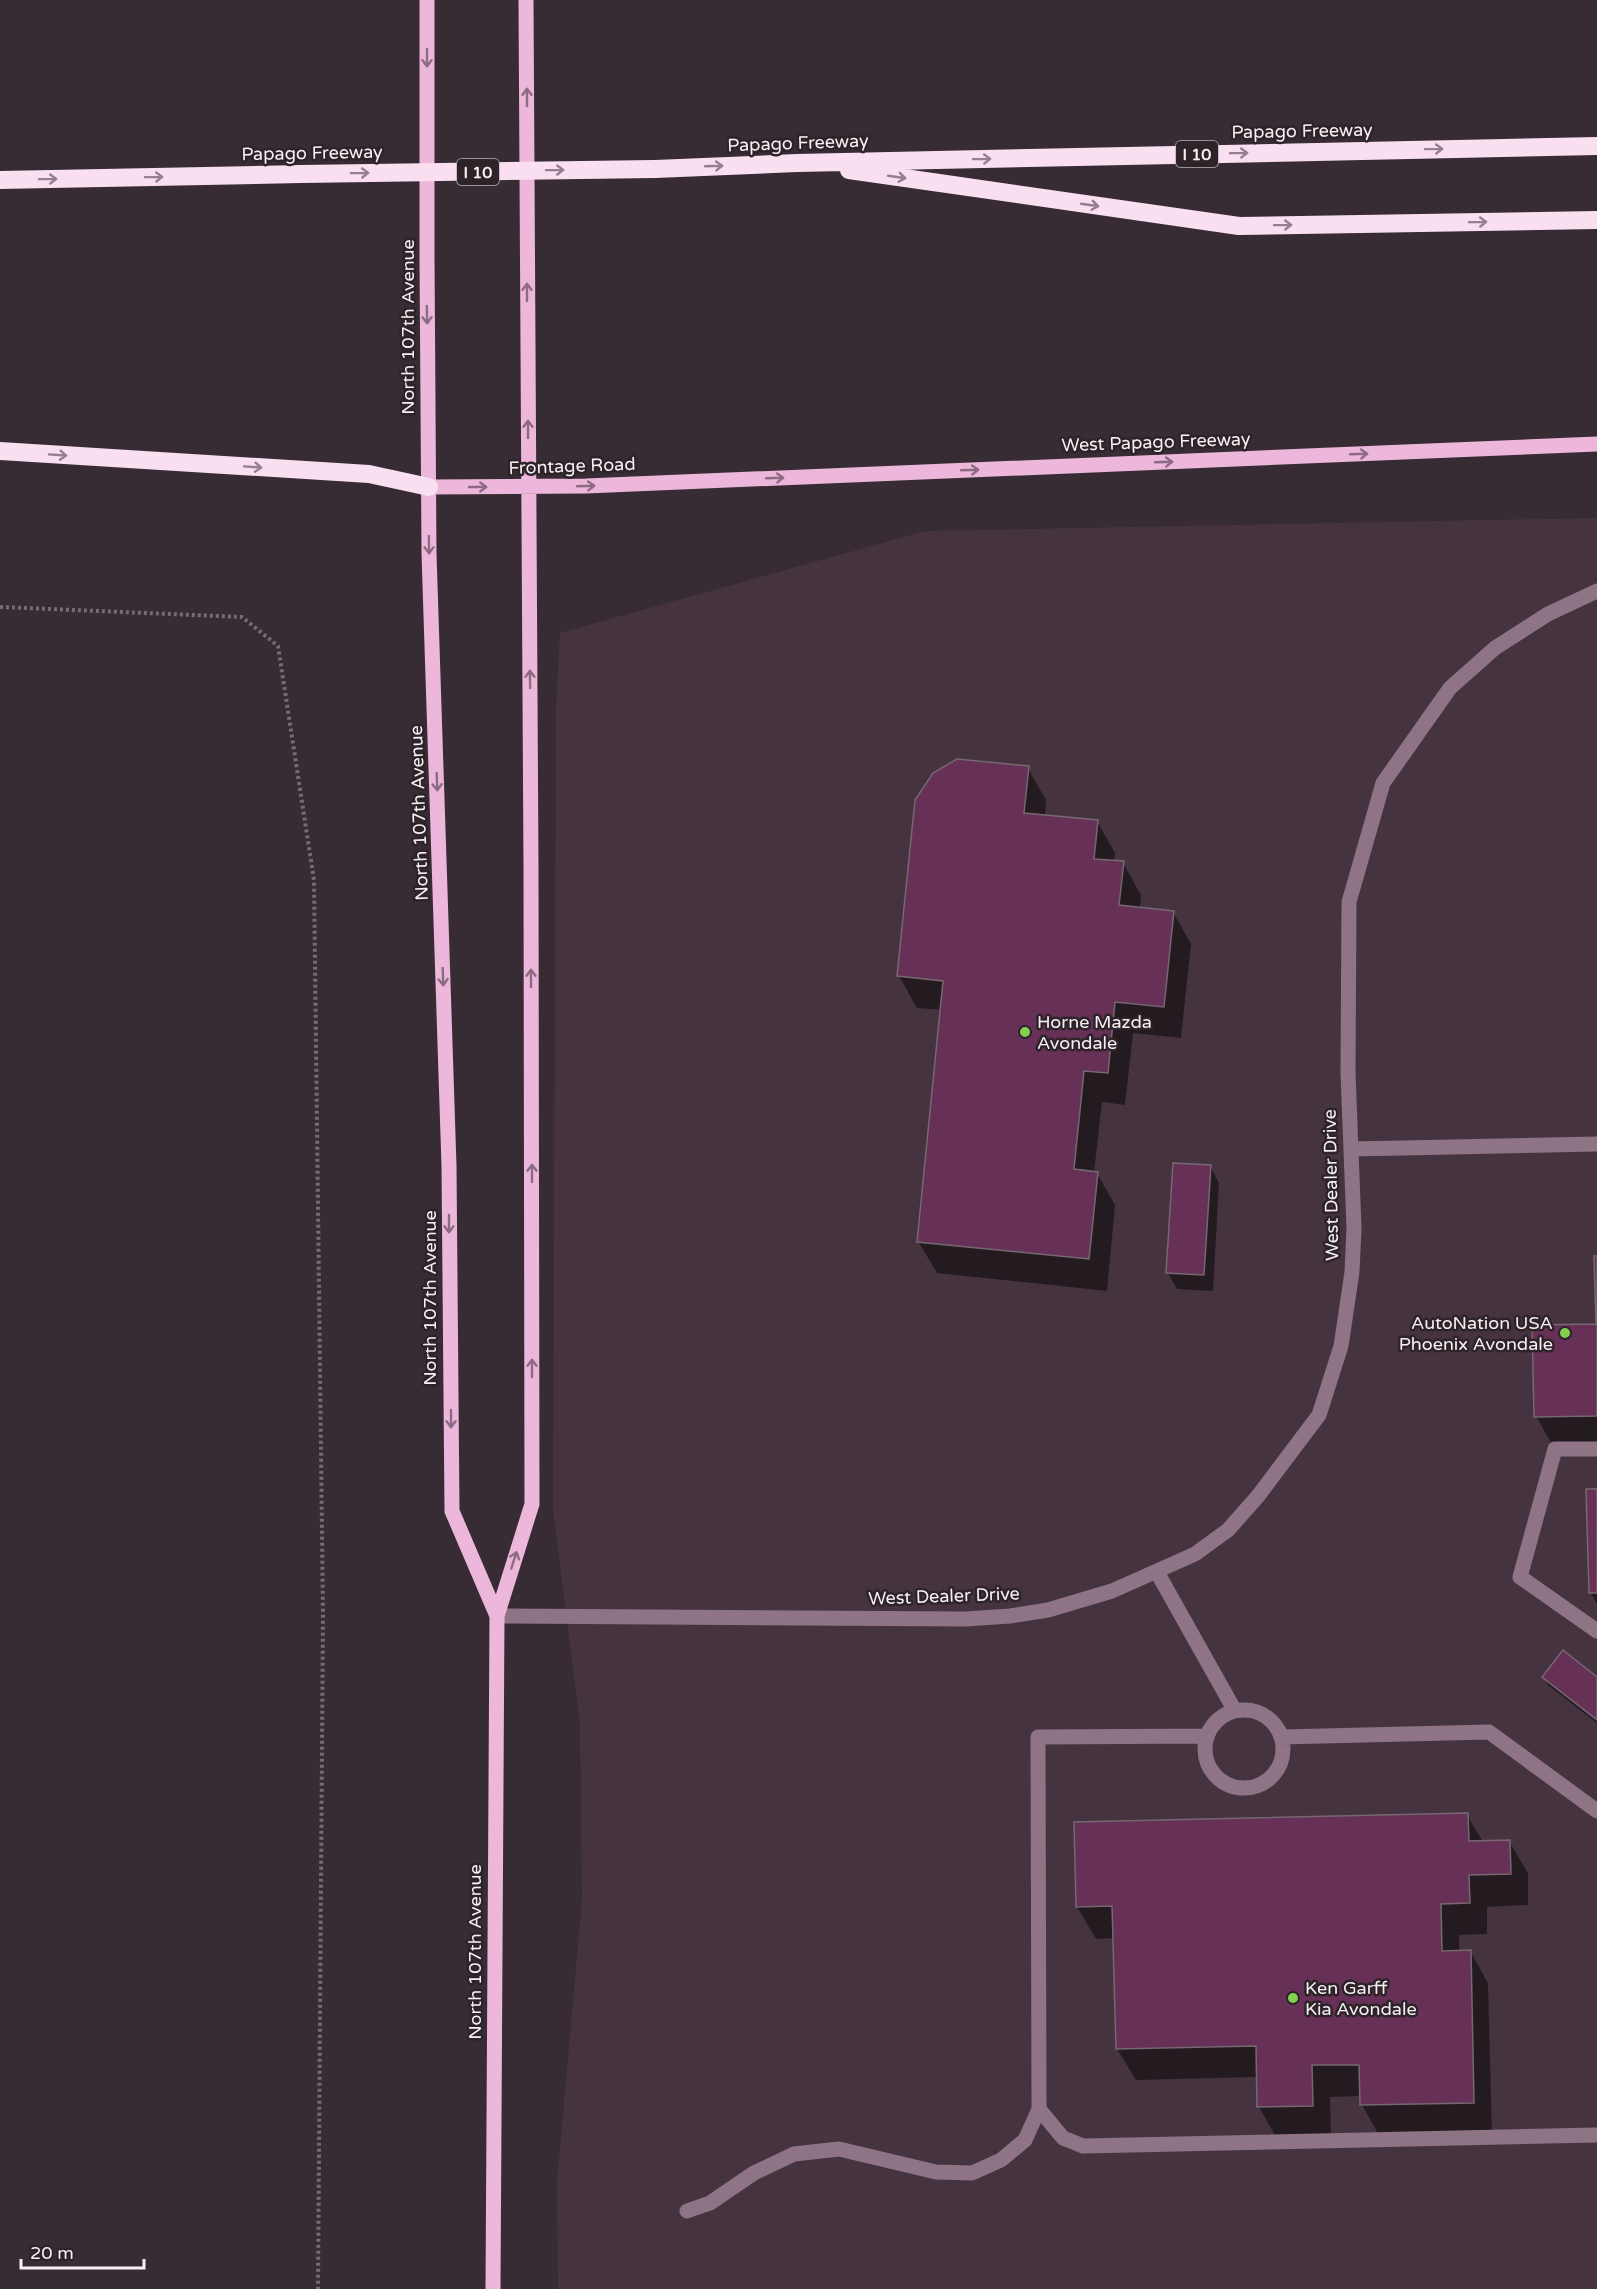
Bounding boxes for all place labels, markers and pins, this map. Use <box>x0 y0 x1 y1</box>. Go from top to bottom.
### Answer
place label: Horne Mazda Avondale <box>1037 1011 1152 1054</box>
marker: Horne Mazda Avondale <box>1018 1025 1032 1039</box>
place label: AutoNation USA Phoenix Avondale <box>1399 1312 1553 1355</box>
marker: AutoNation USA Phoenix Avondale <box>1558 1326 1572 1340</box>
place label: Ken Garff Kia Avondale <box>1305 1977 1417 2020</box>
marker: Ken Garff Kia Avondale <box>1286 1991 1300 2005</box>

